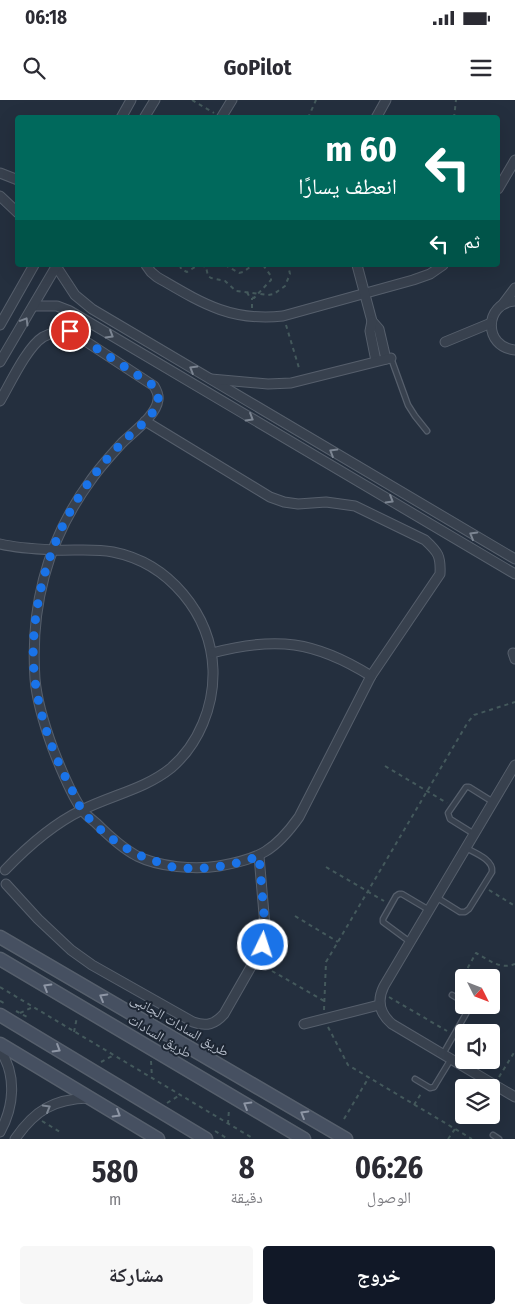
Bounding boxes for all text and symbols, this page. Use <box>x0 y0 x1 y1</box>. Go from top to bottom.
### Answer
text: 06:18 <box>25 6 67 29</box>
icon: search <box>20 54 48 82</box>
text: GoPilot <box>224 54 291 81</box>
icon: menu <box>467 54 495 82</box>
text: 60 m <box>326 128 397 170</box>
icon: left <box>415 135 480 200</box>
text: انعطف يسارًا <box>298 173 397 200</box>
icon: left <box>425 230 453 258</box>
text: ثم <box>463 230 480 253</box>
pin <box>49 310 91 352</box>
one-way arrow <box>19 317 29 326</box>
icon: arrive <box>56 317 84 345</box>
one-way arrow <box>105 328 114 338</box>
one-way arrow <box>190 366 199 376</box>
one-way arrow <box>245 411 254 421</box>
one-way arrow <box>330 448 339 458</box>
one-way arrow <box>385 494 394 504</box>
one-way arrow <box>469 531 478 541</box>
position arrow <box>236 918 288 970</box>
north arrow <box>455 969 500 1014</box>
map controls <box>455 969 500 1124</box>
one-way arrow <box>43 983 52 993</box>
street label: طريق السادات الجانبى <box>128 990 232 1060</box>
one-way arrow <box>99 993 108 1003</box>
street label: طريق السادات <box>125 1011 195 1061</box>
button: sound <box>455 1024 500 1069</box>
one-way arrow <box>51 1043 60 1053</box>
button: layers <box>455 1079 500 1124</box>
one-way arrow <box>243 1102 252 1112</box>
one-way arrow <box>41 1104 50 1114</box>
one-way arrow <box>111 1108 120 1118</box>
one-way arrow <box>300 1111 309 1121</box>
text: 8 <box>239 1150 255 1186</box>
text: 06:26 <box>355 1150 423 1186</box>
text: 580 <box>92 1154 139 1190</box>
text: دقيقة <box>230 1188 263 1207</box>
text: الوصول <box>367 1188 411 1207</box>
text: m <box>109 1190 121 1209</box>
button: مشاركة <box>20 1246 253 1304</box>
button: خروج <box>263 1246 495 1304</box>

